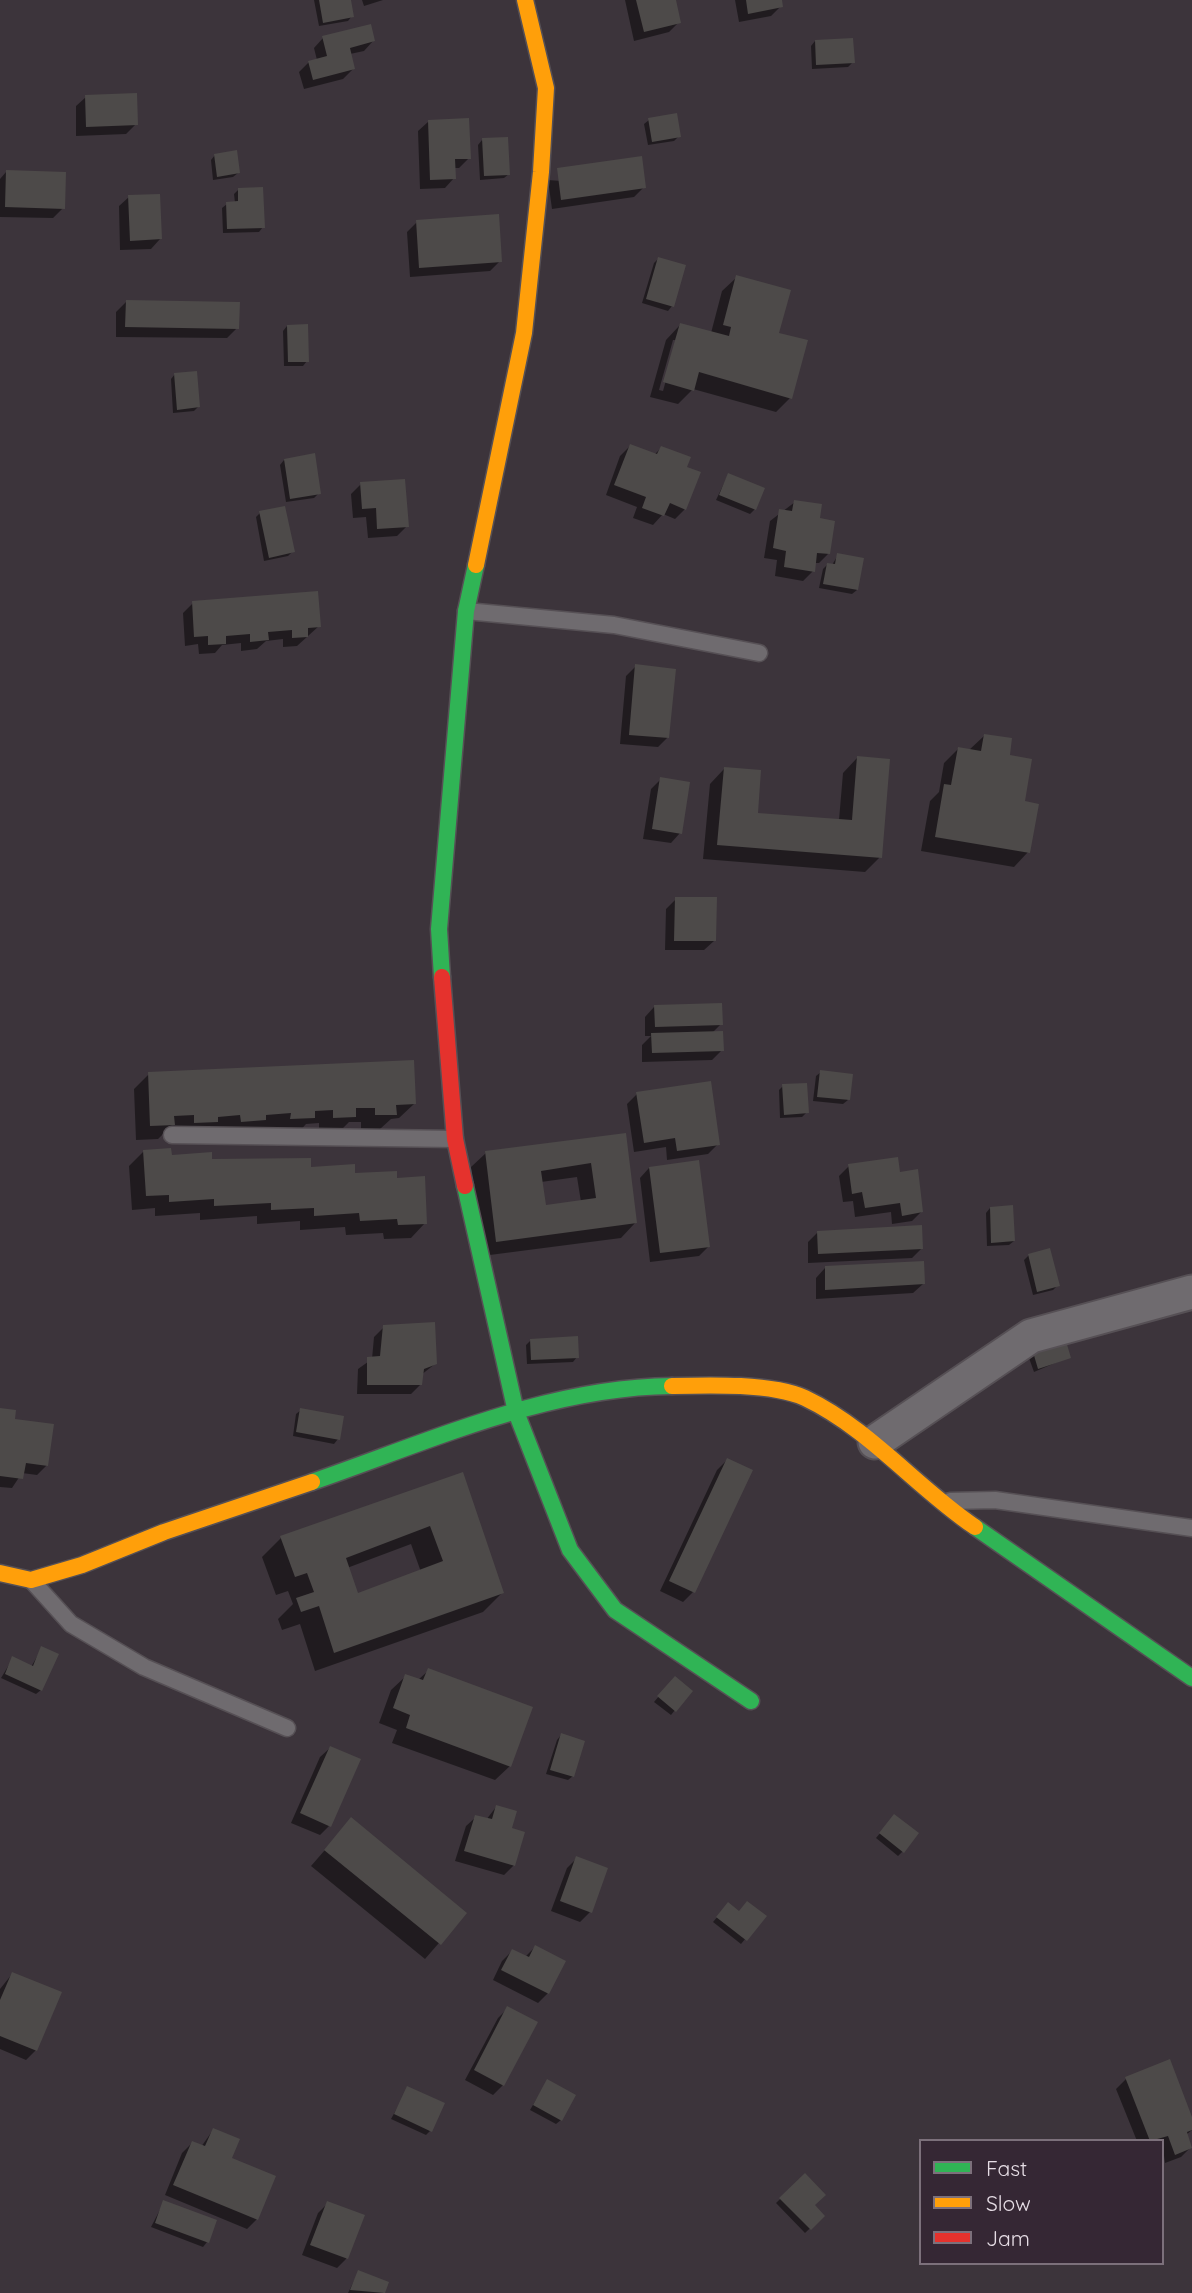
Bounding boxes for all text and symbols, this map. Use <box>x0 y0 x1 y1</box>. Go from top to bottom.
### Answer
legend <box>919 2139 1164 2265</box>
text: Fast <box>986 2155 1027 2181</box>
text: Slow <box>986 2190 1031 2216</box>
text: Jam <box>986 2225 1030 2251</box>

